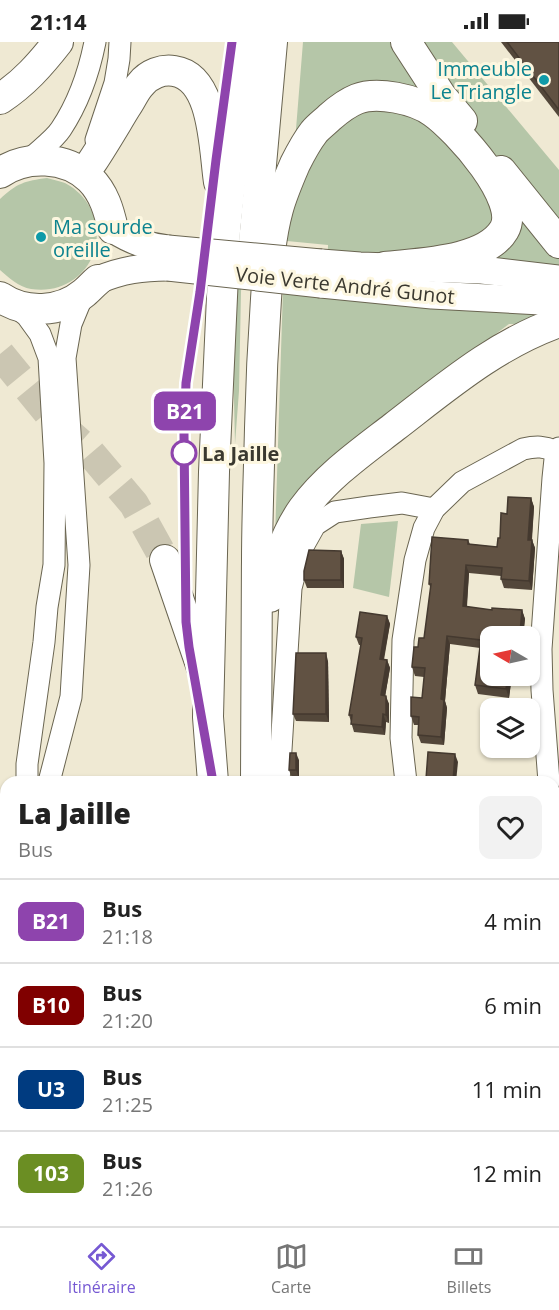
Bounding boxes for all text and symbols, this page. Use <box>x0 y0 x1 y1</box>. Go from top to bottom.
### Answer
text: 21:14 <box>30 6 87 36</box>
place label: Immeuble Le Triangle <box>430 55 532 105</box>
marker: Immeuble Le Triangle <box>537 73 551 87</box>
place label: Ma sourde oreille <box>53 213 153 263</box>
marker: Ma sourde oreille <box>34 230 48 244</box>
street label: Voie Verte André Gunot <box>234 260 456 310</box>
line badge: B21 <box>150 392 219 430</box>
text: B21 <box>166 397 204 425</box>
marker: La Jaille <box>171 440 197 466</box>
place label: La Jaille <box>202 440 279 467</box>
north arrow <box>480 626 540 686</box>
map controls <box>480 626 540 758</box>
button: layers <box>480 698 540 758</box>
text: La Jaille <box>18 794 131 832</box>
button: heart <box>479 796 542 859</box>
text: Bus <box>18 836 53 863</box>
text: Bus <box>102 893 142 923</box>
text: 4 min <box>484 906 542 936</box>
text: B21 <box>32 907 70 935</box>
text: 21:18 <box>102 923 153 950</box>
text: Bus <box>102 977 142 1007</box>
text: 6 min <box>484 990 542 1020</box>
text: B10 <box>32 991 70 1019</box>
text: 21:20 <box>102 1007 153 1034</box>
text: Bus <box>102 1061 142 1091</box>
text: 11 min <box>472 1074 542 1104</box>
text: U3 <box>37 1075 65 1103</box>
text: 21:25 <box>102 1091 153 1118</box>
text: Bus <box>102 1145 142 1175</box>
text: 12 min <box>472 1158 542 1188</box>
text: 103 <box>33 1159 69 1187</box>
text: 21:26 <box>102 1175 153 1202</box>
tab: Itinéraire <box>68 1240 136 1298</box>
tab: Carte <box>271 1240 311 1298</box>
tab: Billets <box>447 1240 491 1298</box>

